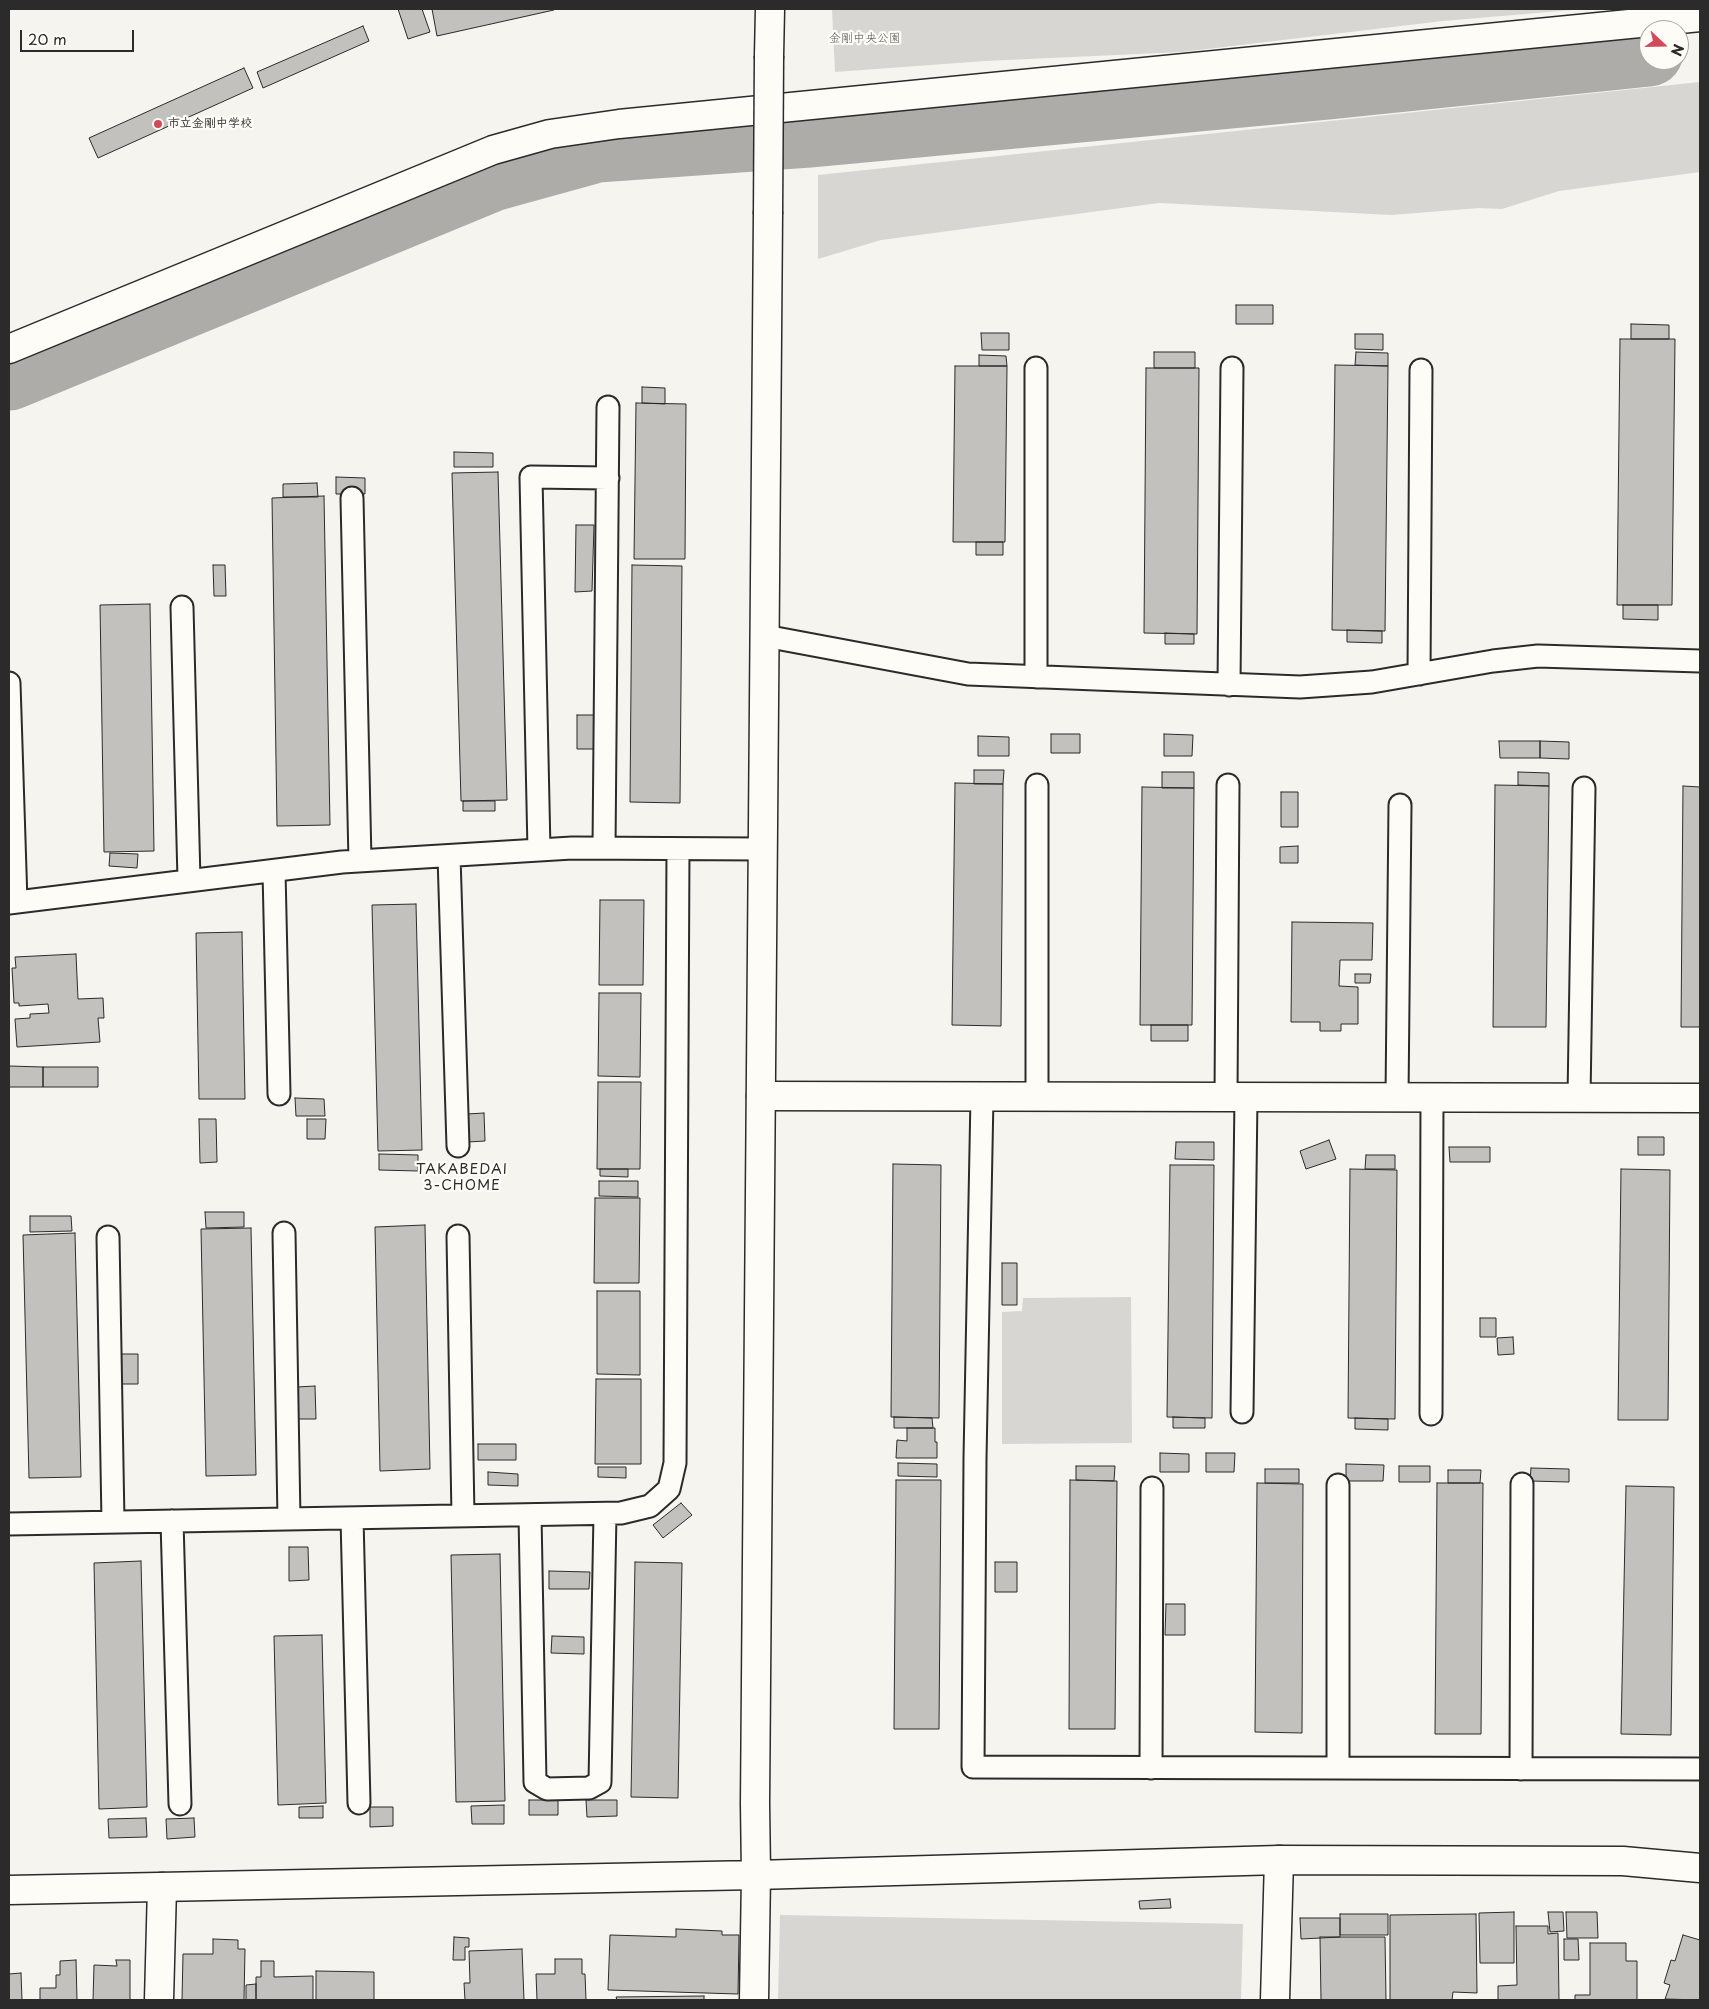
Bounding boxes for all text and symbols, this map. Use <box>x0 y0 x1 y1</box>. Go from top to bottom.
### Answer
scale bar <box>22 20 136 52</box>
north arrow <box>1639 20 1689 70</box>
text: 20 m <box>28 27 67 50</box>
park label: 金剛中央公園 <box>829 32 901 46</box>
text: N <box>1666 41 1689 59</box>
place label: 市立金剛中学校 <box>168 117 252 131</box>
marker: 市立金剛中学校 <box>152 118 164 130</box>
district label: TAKABEDAI 3-CHOME <box>415 1162 509 1194</box>

